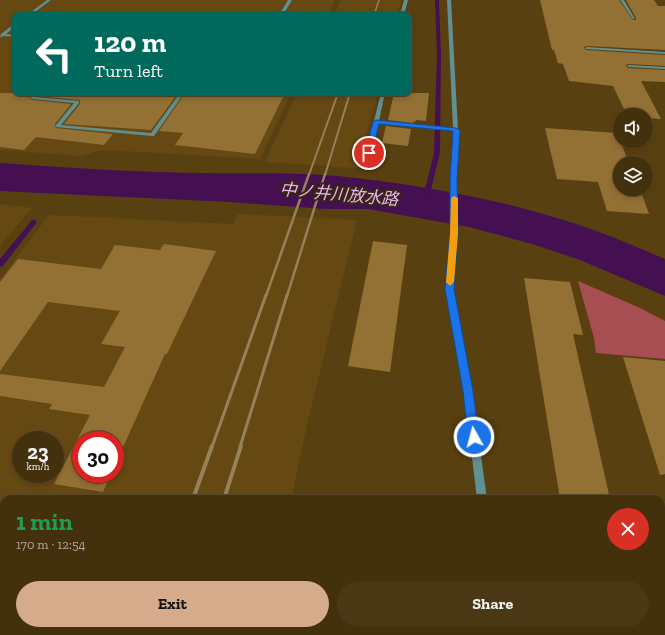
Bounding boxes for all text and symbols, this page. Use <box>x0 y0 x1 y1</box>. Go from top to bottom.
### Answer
text: 120 m <box>94 26 166 59</box>
icon: left <box>28 28 80 80</box>
text: Turn left <box>94 60 163 82</box>
map controls <box>613 108 653 196</box>
button: sound <box>613 108 653 148</box>
pin <box>352 136 386 170</box>
icon: arrive <box>358 142 380 164</box>
button: layers <box>613 156 653 196</box>
water label: 中ノ井川放水路 <box>279 179 401 209</box>
position arrow <box>453 416 495 458</box>
speed limit sign: 30 <box>72 431 124 483</box>
text: 23 <box>27 440 49 464</box>
text: km/h <box>27 461 49 473</box>
text: 1 min <box>16 507 73 536</box>
button: close <box>607 508 649 550</box>
text: 170 m · 12:54 <box>16 537 86 552</box>
button: Exit <box>16 581 329 627</box>
button: Share <box>337 581 649 627</box>

